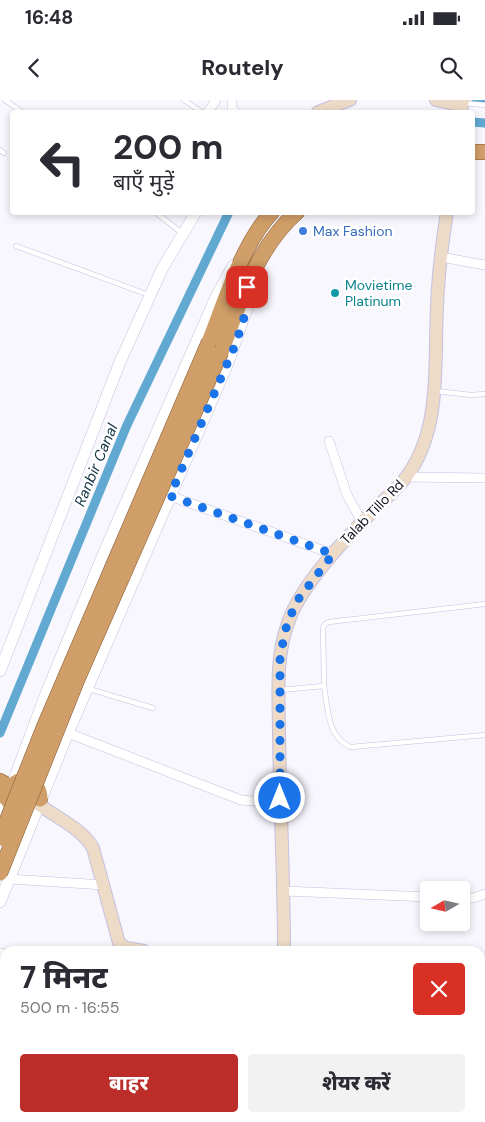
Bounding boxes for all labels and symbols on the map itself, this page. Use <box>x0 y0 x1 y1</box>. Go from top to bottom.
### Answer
place label: Max Fashion <box>313 222 392 240</box>
marker: Max Fashion <box>297 225 309 237</box>
pin <box>226 266 268 308</box>
place label: Movietime Platinum <box>345 276 412 310</box>
marker: Movietime Platinum <box>329 287 341 299</box>
water label: Ranbir Canal <box>70 420 123 509</box>
street label: Talab Tillo Rd <box>336 476 408 548</box>
position arrow <box>253 771 305 823</box>
north arrow <box>420 881 470 931</box>

